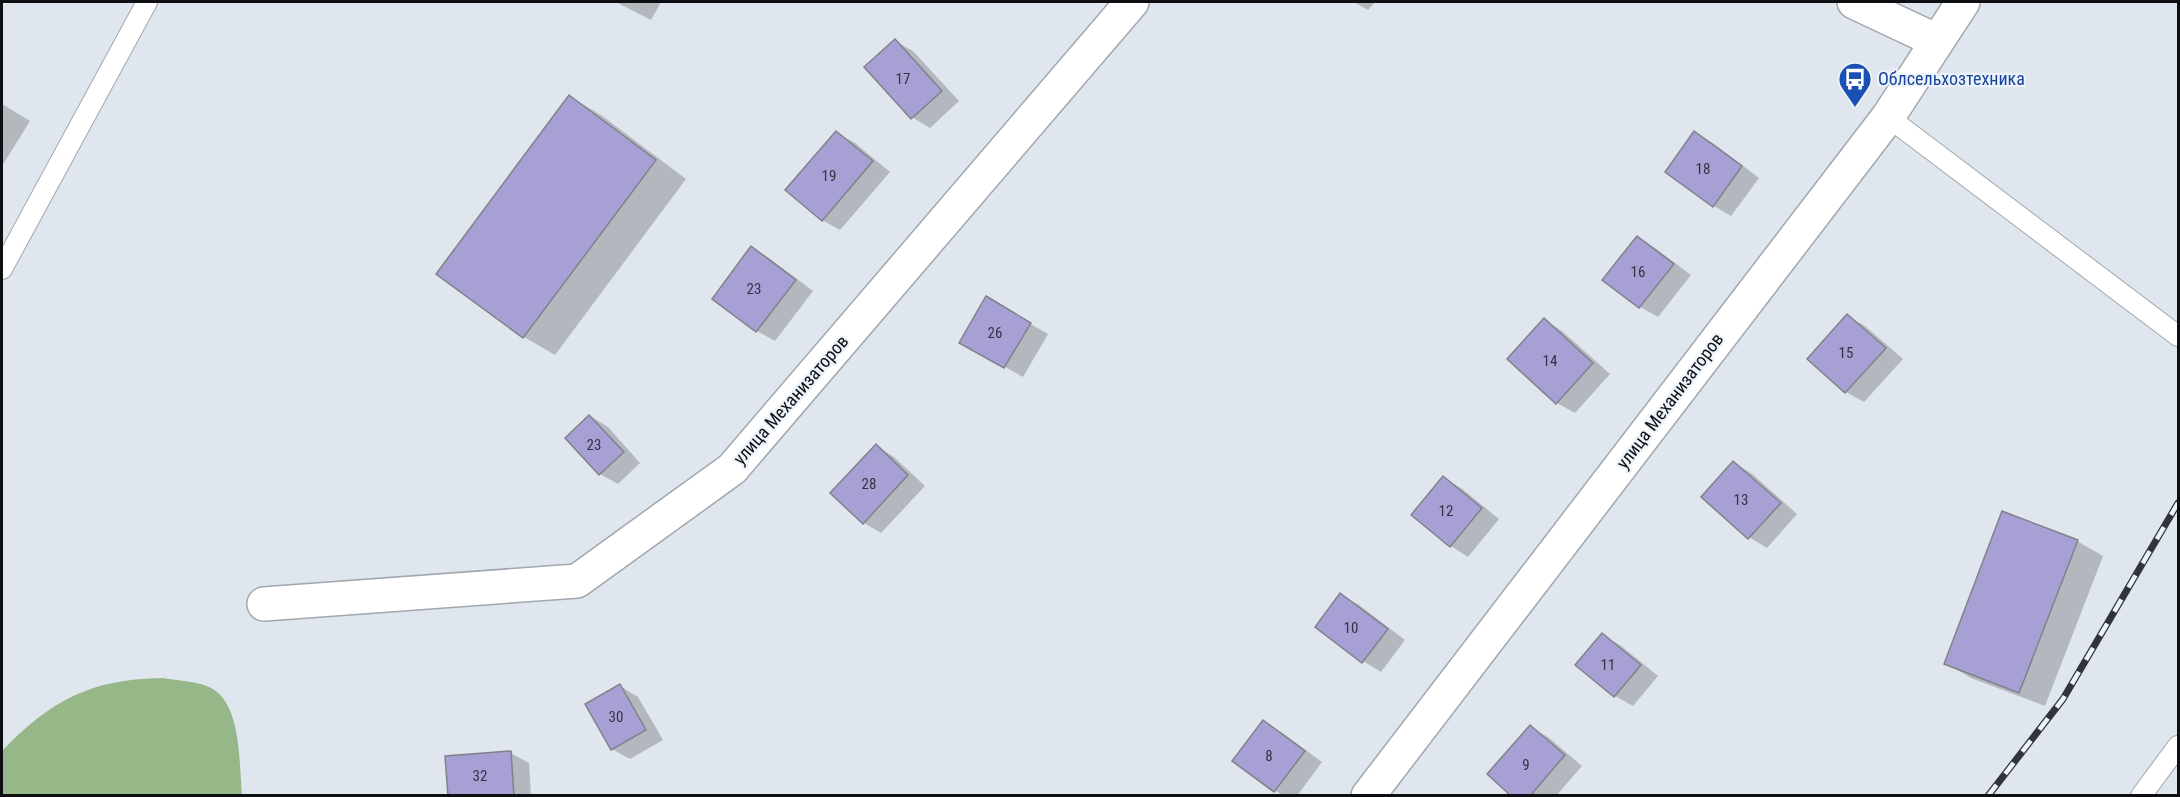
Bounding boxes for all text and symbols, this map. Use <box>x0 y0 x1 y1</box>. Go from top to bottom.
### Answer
bus stop icon: Облсельхозтехника <box>1837 61 1873 108</box>
place label: Облсельхозтехника <box>1878 68 2025 89</box>
house number: 17 <box>896 70 910 88</box>
house number: 18 <box>1696 160 1710 178</box>
house number: 19 <box>822 167 836 185</box>
house number: 16 <box>1631 263 1645 281</box>
house number: 23 <box>747 280 761 298</box>
house number: 26 <box>988 324 1002 342</box>
street label: улица Механизаторов <box>1612 329 1727 473</box>
street label: улица Механизаторов <box>729 331 852 469</box>
house number: 15 <box>1839 344 1853 362</box>
house number: 14 <box>1543 352 1557 370</box>
house number: 23 <box>587 436 601 454</box>
house number: 28 <box>862 475 876 493</box>
house number: 13 <box>1734 491 1748 509</box>
house number: 12 <box>1439 502 1453 520</box>
house number: 10 <box>1344 619 1358 637</box>
house number: 11 <box>1601 656 1615 674</box>
house number: 30 <box>609 708 623 726</box>
house number: 8 <box>1265 747 1273 765</box>
house number: 9 <box>1522 756 1530 774</box>
house number: 32 <box>473 767 487 785</box>

